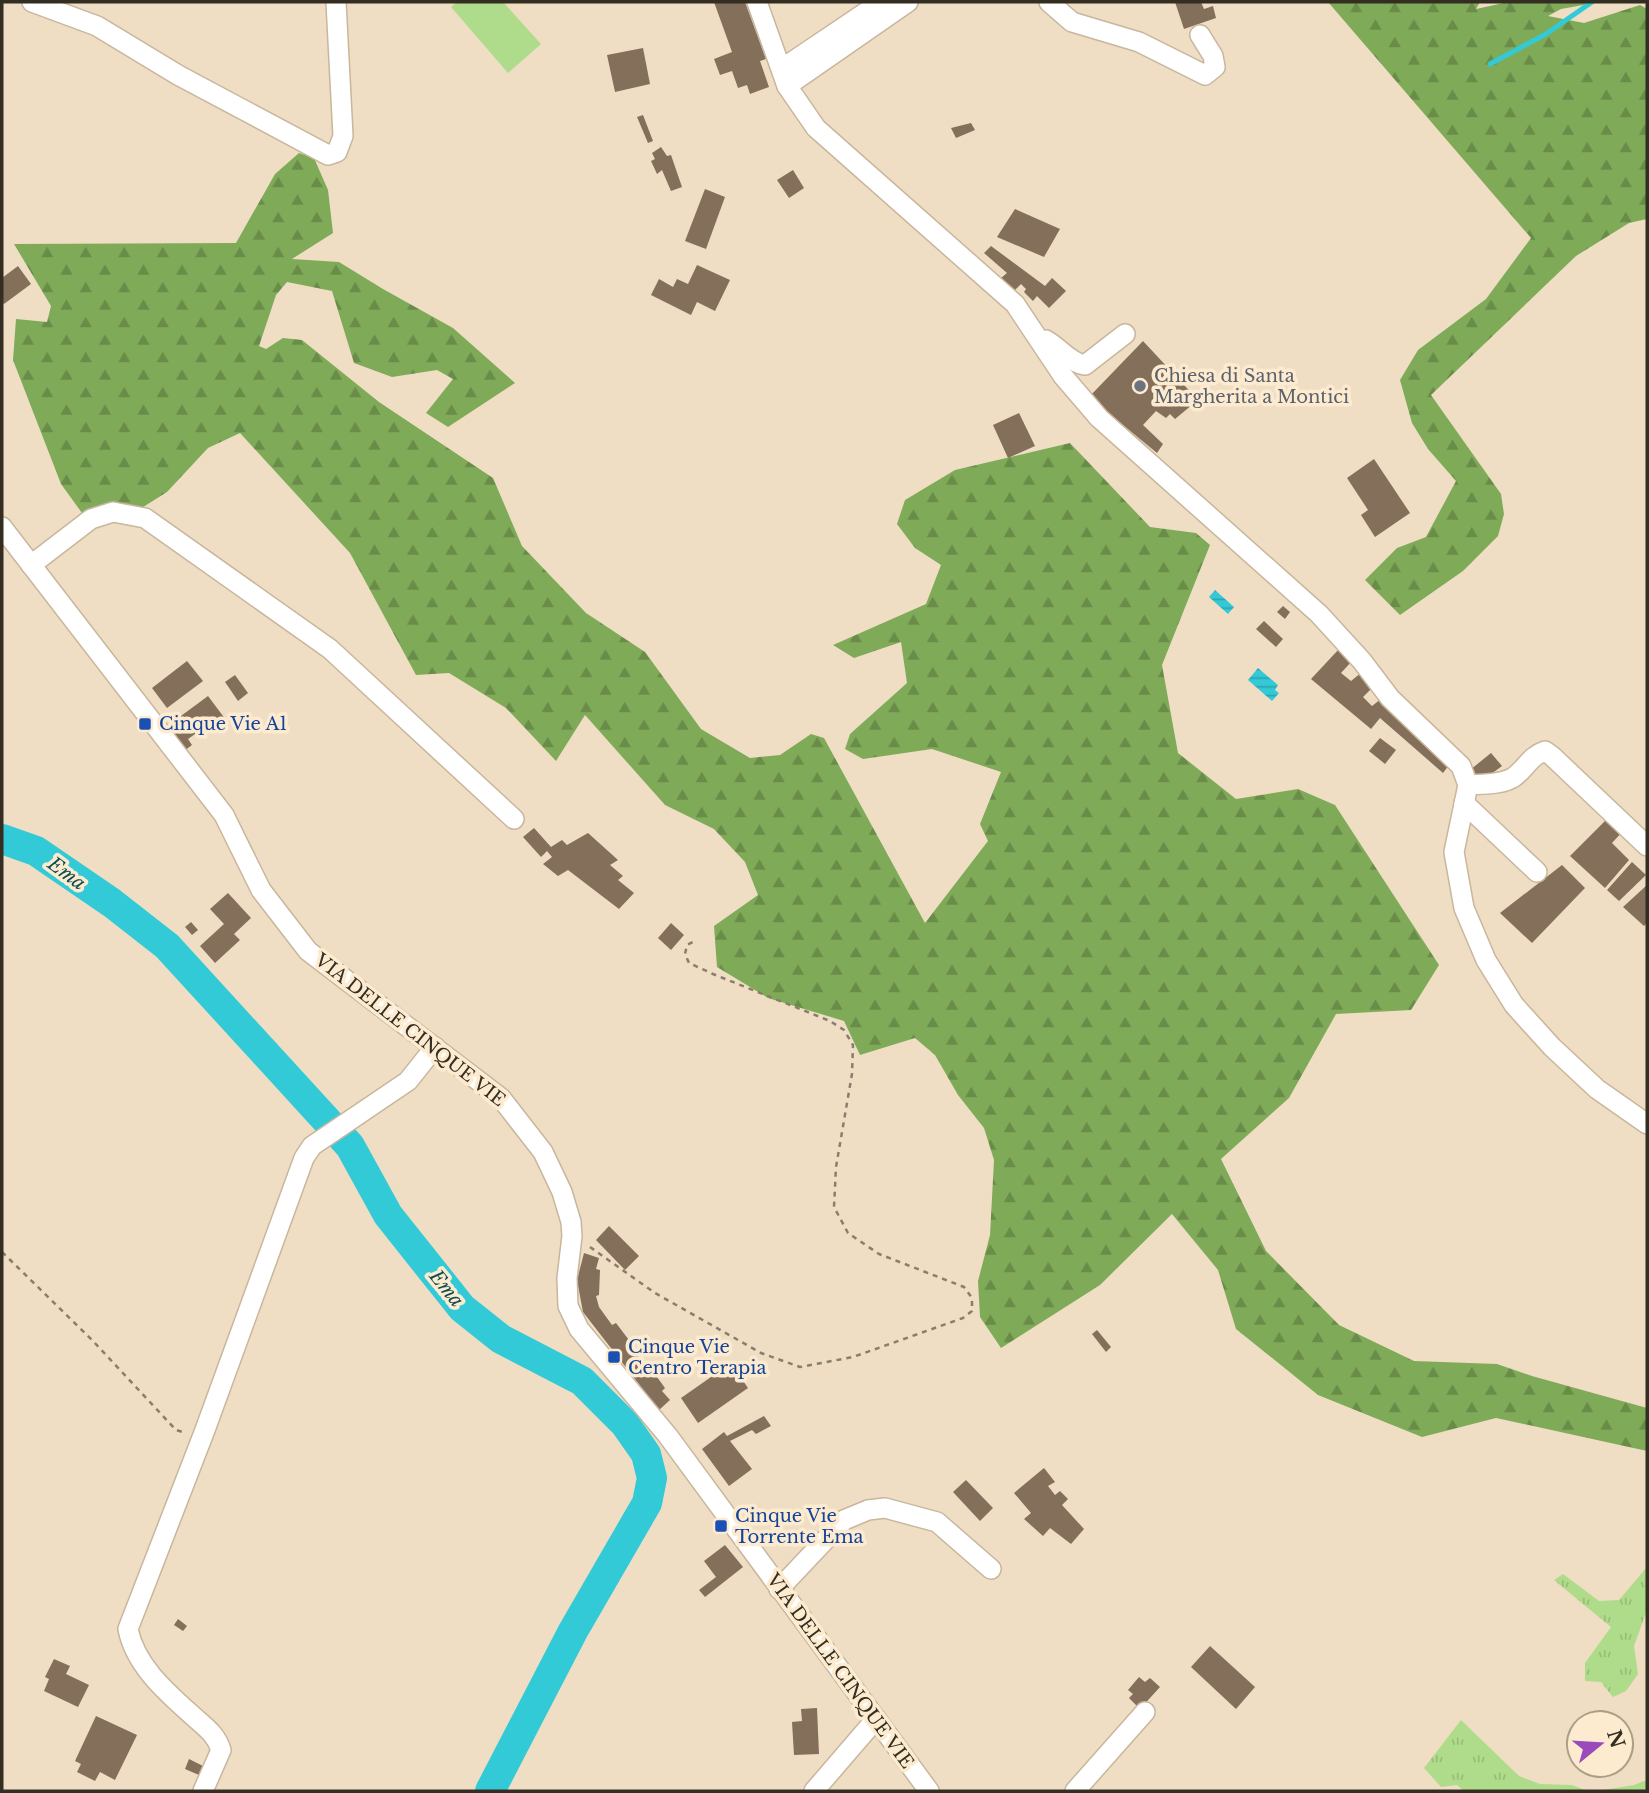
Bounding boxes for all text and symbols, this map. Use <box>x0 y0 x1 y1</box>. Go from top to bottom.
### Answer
place label: Chiesa di Santa Margherita a Montici <box>1154 365 1349 408</box>
marker: Chiesa di Santa Margherita a Montici <box>1132 378 1148 394</box>
place label: Cinque Vie A1 <box>159 713 287 735</box>
marker: Cinque Vie A1 <box>137 716 153 732</box>
water label: Ema <box>42 851 90 895</box>
street label: VIA DELLE CINQUE VIE <box>310 948 510 1111</box>
water label: Ema <box>424 1264 469 1312</box>
place label: Cinque Vie Centro Terapia <box>628 1336 766 1379</box>
marker: Cinque Vie Centro Terapia <box>606 1349 622 1365</box>
place label: Cinque Vie Torrente Ema <box>735 1505 864 1548</box>
marker: Cinque Vie Torrente Ema <box>713 1518 729 1534</box>
street label: VIA DELLE CINQUE VIE <box>761 1568 918 1773</box>
north arrow <box>1565 1709 1635 1779</box>
text: N <box>1602 1727 1629 1751</box>

